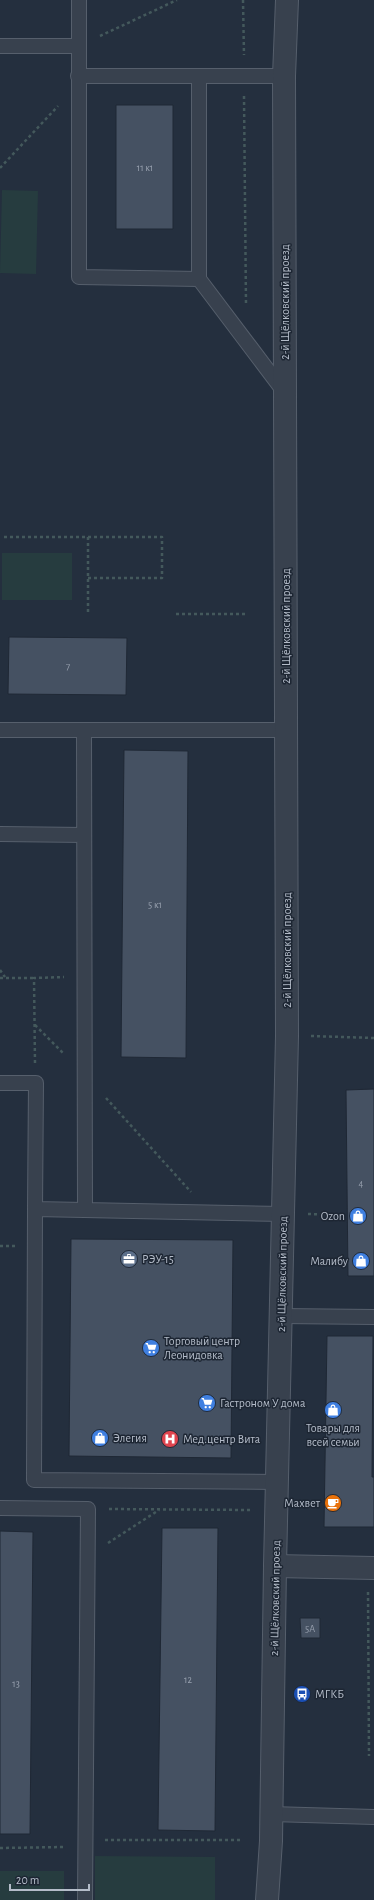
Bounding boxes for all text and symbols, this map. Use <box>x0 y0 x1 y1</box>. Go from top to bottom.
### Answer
house number: 11 к1 <box>137 163 153 173</box>
street label: 2-й Щёлковский проезд <box>279 244 291 360</box>
street label: 2-й Щёлковский проезд <box>280 568 292 684</box>
house number: 7 <box>66 662 70 672</box>
street label: 2-й Щёлковский проезд <box>281 892 293 1008</box>
house number: 5 к1 <box>148 900 162 910</box>
house number: 4 <box>359 1179 364 1189</box>
shop icon: Ozon <box>348 1206 368 1226</box>
place label: Ozon <box>321 1210 345 1222</box>
street label: 2-й Щёлковский проезд <box>275 1216 289 1332</box>
office icon: РЭУ-15 <box>119 1249 139 1269</box>
shop icon: Малибу <box>351 1251 371 1271</box>
place label: РЭУ-15 <box>142 1253 174 1265</box>
place label: Малибу <box>310 1255 348 1268</box>
place label: Торговый центр Леонидовка <box>164 1335 240 1361</box>
supermarket icon: Торговый центр Леонидовка <box>141 1338 161 1358</box>
supermarket icon: Гастроном У дома <box>197 1393 217 1413</box>
place label: Гастроном У дома <box>220 1397 306 1409</box>
shop icon: Товары для всей семьи <box>323 1400 343 1420</box>
place label: Товары для всей семьи <box>306 1422 360 1448</box>
shop icon: Элегия <box>90 1428 110 1448</box>
hospital icon: Мед.центр Вита <box>160 1429 180 1449</box>
place label: Элегия <box>113 1432 147 1444</box>
place label: Мед.центр Вита <box>183 1433 261 1445</box>
cafe icon: Махвет <box>323 1493 343 1513</box>
place label: Махвет <box>284 1497 321 1509</box>
street label: 2-й Щёлковский проезд <box>268 1540 282 1656</box>
house number: 5А <box>305 1624 315 1634</box>
house number: 12 <box>184 1675 192 1685</box>
house number: 13 <box>12 1679 20 1689</box>
bus stop icon: МГКБ <box>292 1684 312 1704</box>
place label: МГКБ <box>315 1688 344 1700</box>
scale bar <box>10 1866 89 1892</box>
text: 20 m <box>16 1874 39 1886</box>

